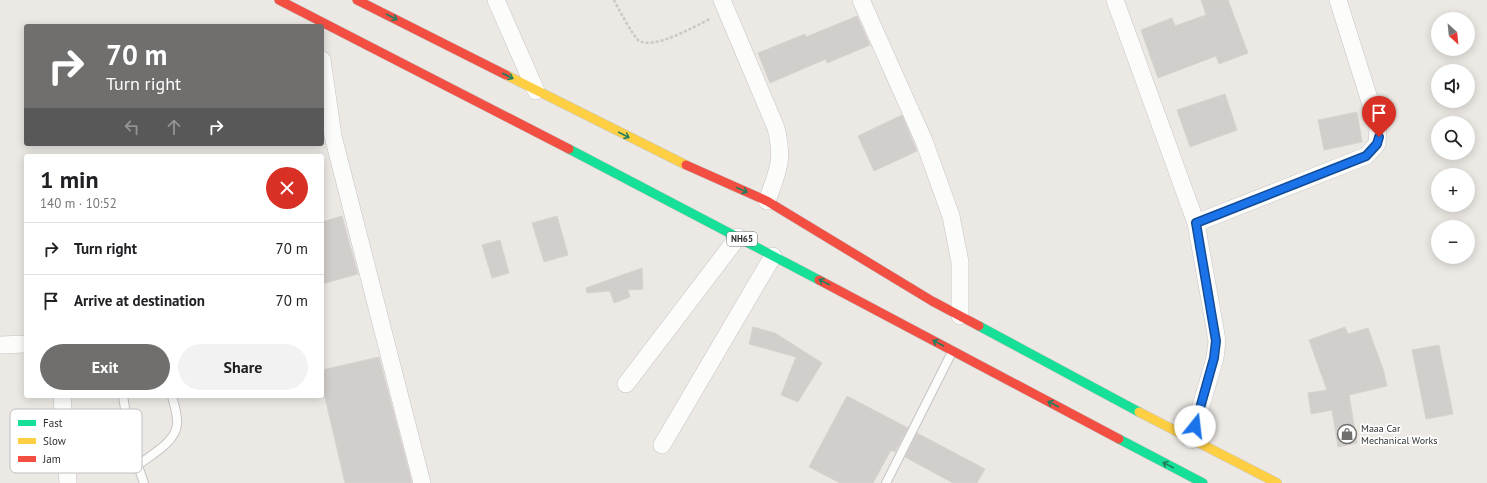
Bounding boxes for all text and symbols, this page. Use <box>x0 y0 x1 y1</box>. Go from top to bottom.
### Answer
north arrow <box>1431 12 1475 56</box>
map controls <box>1431 12 1475 264</box>
one-way arrow <box>386 14 398 22</box>
text: 70 m <box>106 36 167 73</box>
icon: right <box>40 40 92 92</box>
button: sound <box>1431 64 1475 108</box>
text: Turn right <box>106 72 181 95</box>
one-way arrow <box>502 73 514 80</box>
pin <box>1362 96 1396 137</box>
icon: arrive <box>1368 102 1390 124</box>
icon: left <box>121 116 143 138</box>
icon: ahead <box>163 116 185 138</box>
icon: right <box>205 116 227 138</box>
button: search <box>1431 116 1475 160</box>
one-way arrow <box>618 132 630 139</box>
text: 1 min <box>40 164 99 195</box>
button: close <box>266 167 308 209</box>
button: + <box>1431 168 1475 212</box>
one-way arrow <box>735 186 747 194</box>
text: 140 m · 10:52 <box>40 195 117 212</box>
button: − <box>1431 220 1475 264</box>
road number: NH65 <box>727 232 757 246</box>
icon: right <box>40 238 62 260</box>
text: Turn right <box>74 239 137 258</box>
text: 70 m <box>275 239 308 258</box>
one-way arrow <box>818 278 830 286</box>
icon: arrive <box>40 290 62 312</box>
text: Arrive at destination <box>74 291 205 310</box>
text: 70 m <box>275 291 308 310</box>
one-way arrow <box>933 339 945 347</box>
button: Exit <box>40 344 170 390</box>
button: Share <box>178 344 308 390</box>
one-way arrow <box>1048 400 1060 407</box>
position arrow <box>1174 405 1216 447</box>
legend <box>10 409 142 473</box>
text: Fast <box>43 416 63 430</box>
place label: Maaa Car Mechanical Works <box>1361 422 1437 447</box>
shop icon: Maaa Car Mechanical Works <box>1336 423 1358 445</box>
text: Slow <box>43 434 66 448</box>
text: Jam <box>42 452 61 466</box>
one-way arrow <box>1163 461 1175 468</box>

